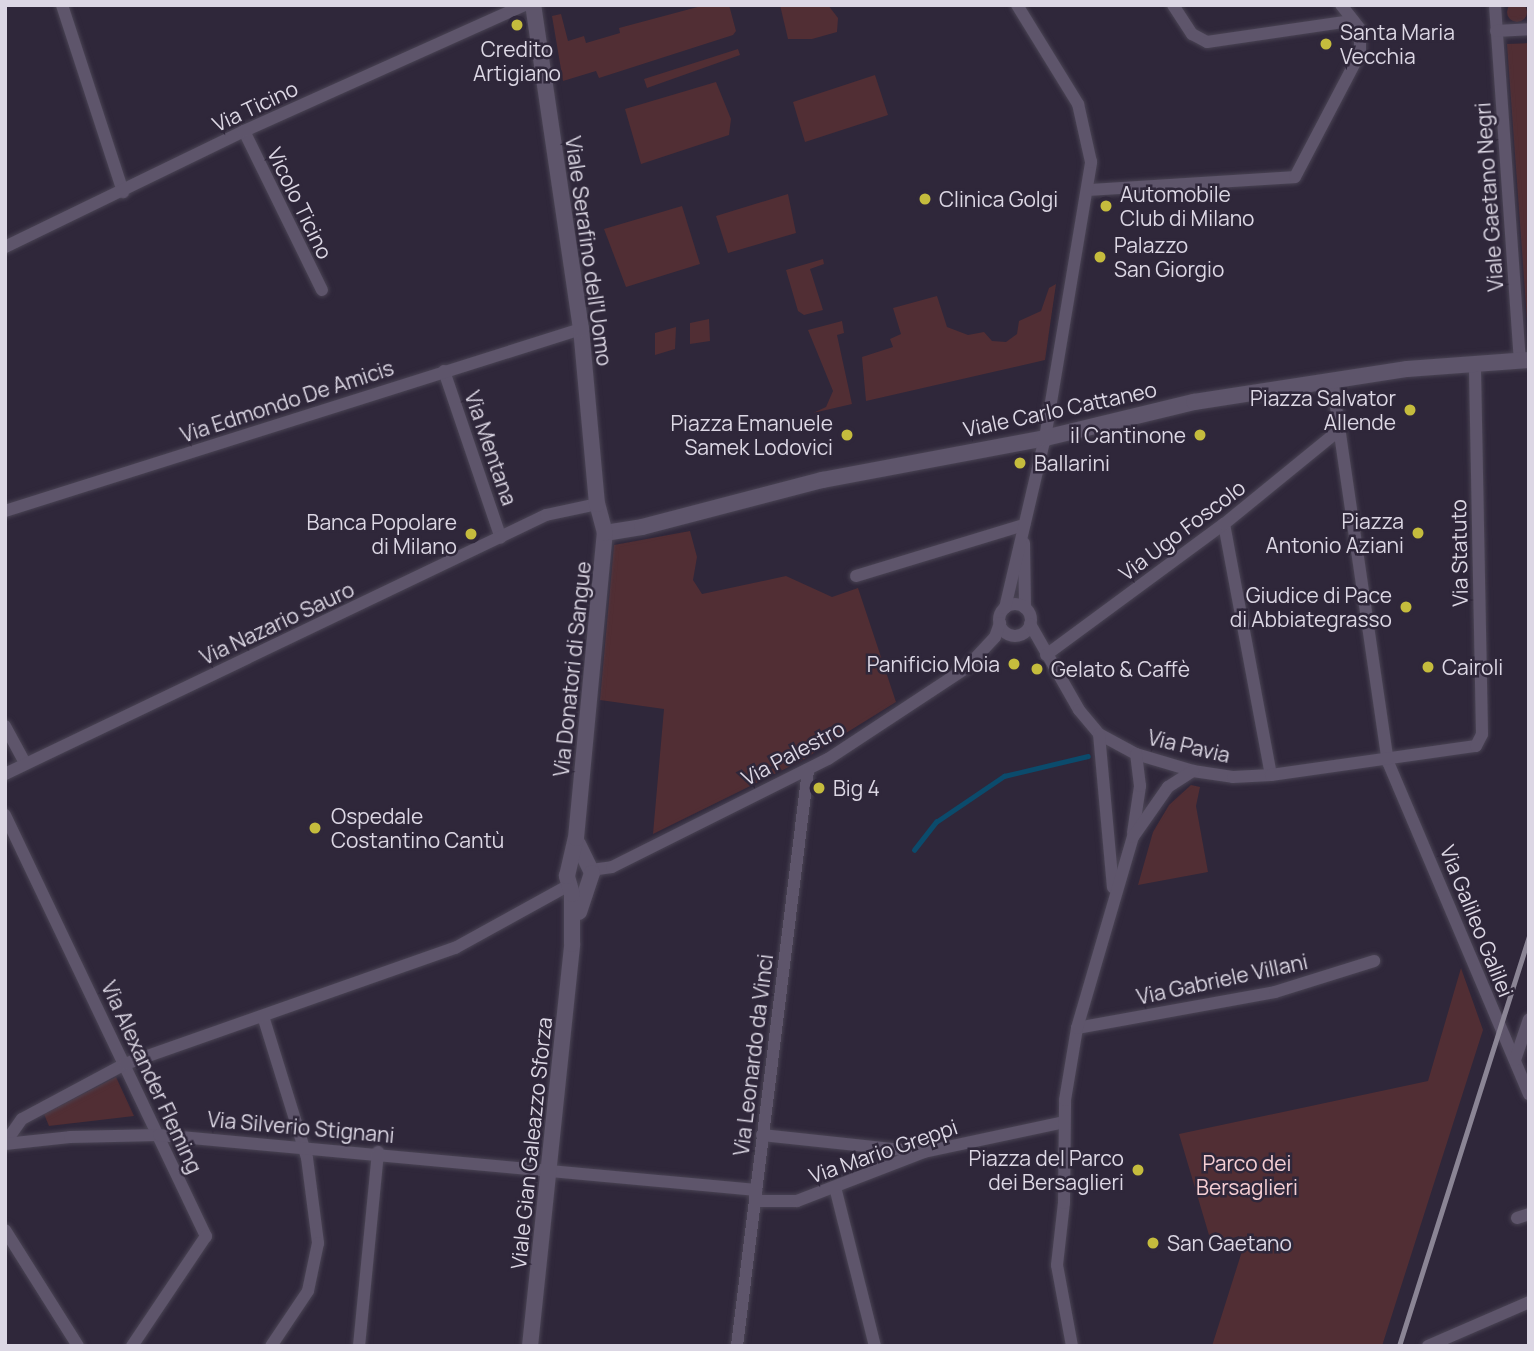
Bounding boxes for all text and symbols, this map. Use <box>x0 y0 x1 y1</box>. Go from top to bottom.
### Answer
marker: Credito Artigiano <box>509 17 525 33</box>
place label: Santa Maria Vecchia <box>1340 19 1455 69</box>
place label: Credito Artigiano <box>473 36 561 86</box>
marker: Santa Maria Vecchia <box>1318 36 1334 52</box>
street label: Via Ticino <box>208 75 302 137</box>
street label: Viale Gaetano Negri <box>1470 102 1508 292</box>
street label: Viale Serafino dell'Uomo <box>560 135 618 367</box>
street label: Vicolo Ticino <box>262 143 338 263</box>
place label: Automobile Club di Milano <box>1120 181 1255 231</box>
place label: Clinica Golgi <box>939 186 1058 212</box>
marker: Clinica Golgi <box>917 191 933 207</box>
marker: Automobile Club di Milano <box>1098 198 1114 214</box>
place label: Palazzo San Giorgio <box>1114 232 1224 282</box>
marker: Palazzo San Giorgio <box>1092 249 1108 265</box>
street label: Via Edmondo De Amicis <box>177 355 397 447</box>
street label: Viale Carlo Cattaneo <box>961 376 1159 442</box>
place label: Piazza Salvator Allende <box>1250 385 1396 435</box>
street label: Via Mentana <box>460 387 522 509</box>
marker: Piazza Salvator Allende <box>1402 402 1418 418</box>
place label: Piazza Emanuele Samek Lodovici <box>670 410 833 460</box>
place label: il Cantinone <box>1070 422 1186 448</box>
marker: Piazza Emanuele Samek Lodovici <box>839 427 855 443</box>
marker: il Cantinone <box>1192 427 1208 443</box>
place label: Ballarini <box>1034 450 1110 476</box>
marker: Ballarini <box>1012 455 1028 471</box>
street label: Via Ugo Foscolo <box>1114 474 1250 586</box>
street label: Via Statuto <box>1445 499 1473 607</box>
place label: Piazza Antonio Aziani <box>1265 508 1404 558</box>
place label: Banca Popolare di Milano <box>307 509 457 559</box>
marker: Piazza Antonio Aziani <box>1410 525 1426 541</box>
marker: Banca Popolare di Milano <box>463 526 479 542</box>
street label: Via Donatori di Sangue <box>548 560 596 778</box>
street label: Via Nazario Sauro <box>196 576 358 670</box>
place label: Giudice di Pace di Abbiategrasso <box>1230 582 1392 632</box>
marker: Giudice di Pace di Abbiategrasso <box>1398 599 1414 615</box>
place label: Panificio Moia <box>867 651 1000 677</box>
place label: Cairoli <box>1442 654 1503 680</box>
marker: Panificio Moia <box>1006 656 1022 672</box>
place label: Gelato & Caffè <box>1051 656 1190 682</box>
marker: Cairoli <box>1420 659 1436 675</box>
marker: Gelato & Caffè <box>1029 661 1045 677</box>
street label: Via Palestro <box>737 715 849 791</box>
street label: Via Pavia <box>1145 724 1233 768</box>
place label: Big 4 <box>833 775 880 801</box>
marker: Big 4 <box>811 780 827 796</box>
place label: Ospedale Costantino Cantù <box>331 803 504 853</box>
marker: Ospedale Costantino Cantù <box>305 818 325 838</box>
street label: Via Galileo Galilei <box>1435 841 1519 1001</box>
street label: Via Gabriele Villani <box>1134 949 1310 1009</box>
street label: Via Leonardo da Vinci <box>728 953 778 1157</box>
street label: Via Alexander Fleming <box>96 977 208 1177</box>
street label: Viale Gian Galeazzo Sforza <box>505 1016 557 1270</box>
street label: Via Silverio Stignani <box>206 1106 396 1148</box>
street label: Via Mario Greppi <box>805 1114 961 1188</box>
place label: Piazza del Parco dei Bersaglieri <box>969 1145 1124 1195</box>
park label: Parco dei Bersaglieri <box>1196 1150 1298 1200</box>
marker: Piazza del Parco dei Bersaglieri <box>1130 1162 1146 1178</box>
place label: San Gaetano <box>1167 1230 1292 1256</box>
marker: San Gaetano <box>1145 1235 1161 1251</box>

